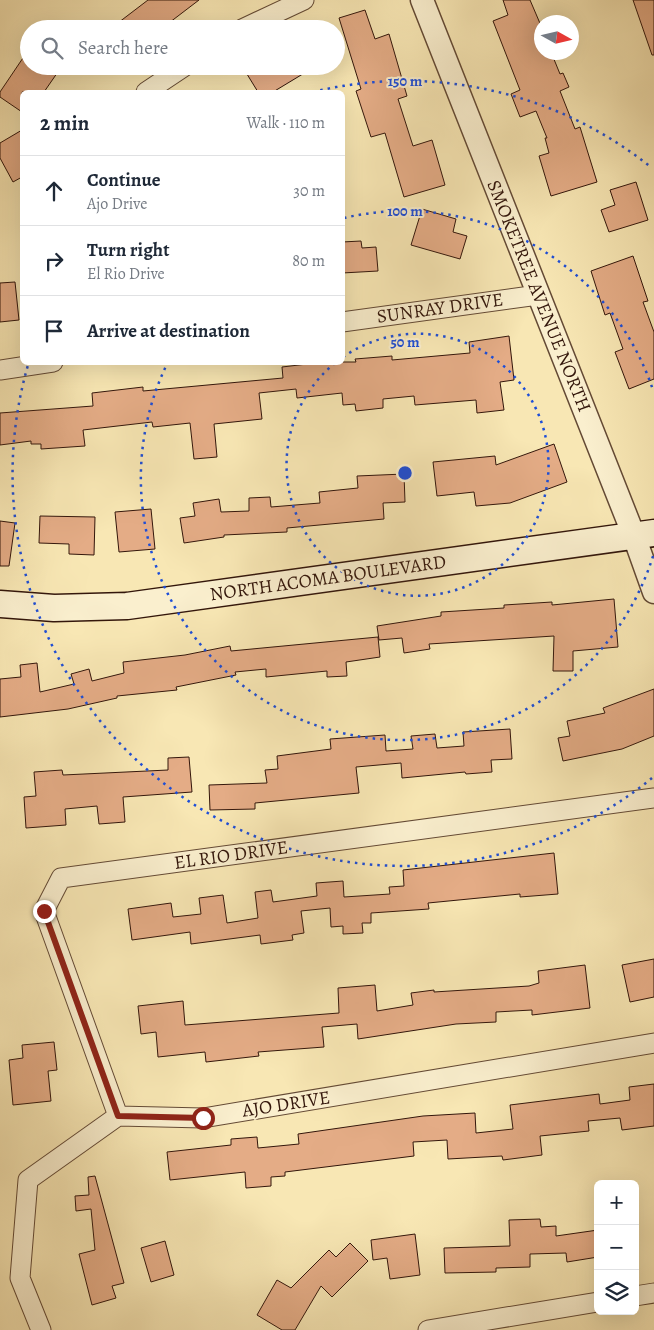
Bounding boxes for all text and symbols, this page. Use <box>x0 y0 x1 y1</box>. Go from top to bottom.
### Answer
north arrow <box>534 15 579 60</box>
search box <box>20 20 345 75</box>
icon: search <box>38 34 66 62</box>
text: Search here <box>78 35 168 61</box>
text: 150 m <box>388 71 423 91</box>
text: 2 min <box>40 109 89 137</box>
text: Walk · 110 m <box>247 112 325 134</box>
text: Continue <box>87 167 161 193</box>
street label: SMOKETREE AVENUE NORTH <box>480 176 598 416</box>
icon: ahead <box>40 177 68 205</box>
text: 30 m <box>293 180 325 202</box>
text: Ajo Drive <box>87 193 147 215</box>
text: 100 m <box>387 201 423 221</box>
text: Turn right <box>87 237 169 263</box>
icon: right <box>40 247 68 275</box>
text: 80 m <box>292 250 325 272</box>
text: El Rio Drive <box>87 263 165 285</box>
street label: SUNRAY DRIVE <box>375 286 505 330</box>
icon: arrive <box>40 317 68 345</box>
text: Arrive at destination <box>87 318 250 344</box>
text: 50 m <box>390 332 420 352</box>
centre of rings <box>396 464 414 482</box>
street label: NORTH ACOMA BOULEVARD <box>208 549 448 607</box>
street label: EL RIO DRIVE <box>172 834 290 876</box>
route end <box>33 900 56 923</box>
street label: AJO DRIVE <box>239 1084 332 1124</box>
route start <box>192 1107 215 1130</box>
map controls <box>594 1180 639 1315</box>
button: + <box>594 1180 639 1225</box>
button: − <box>594 1225 639 1270</box>
button: layers <box>594 1270 639 1315</box>

